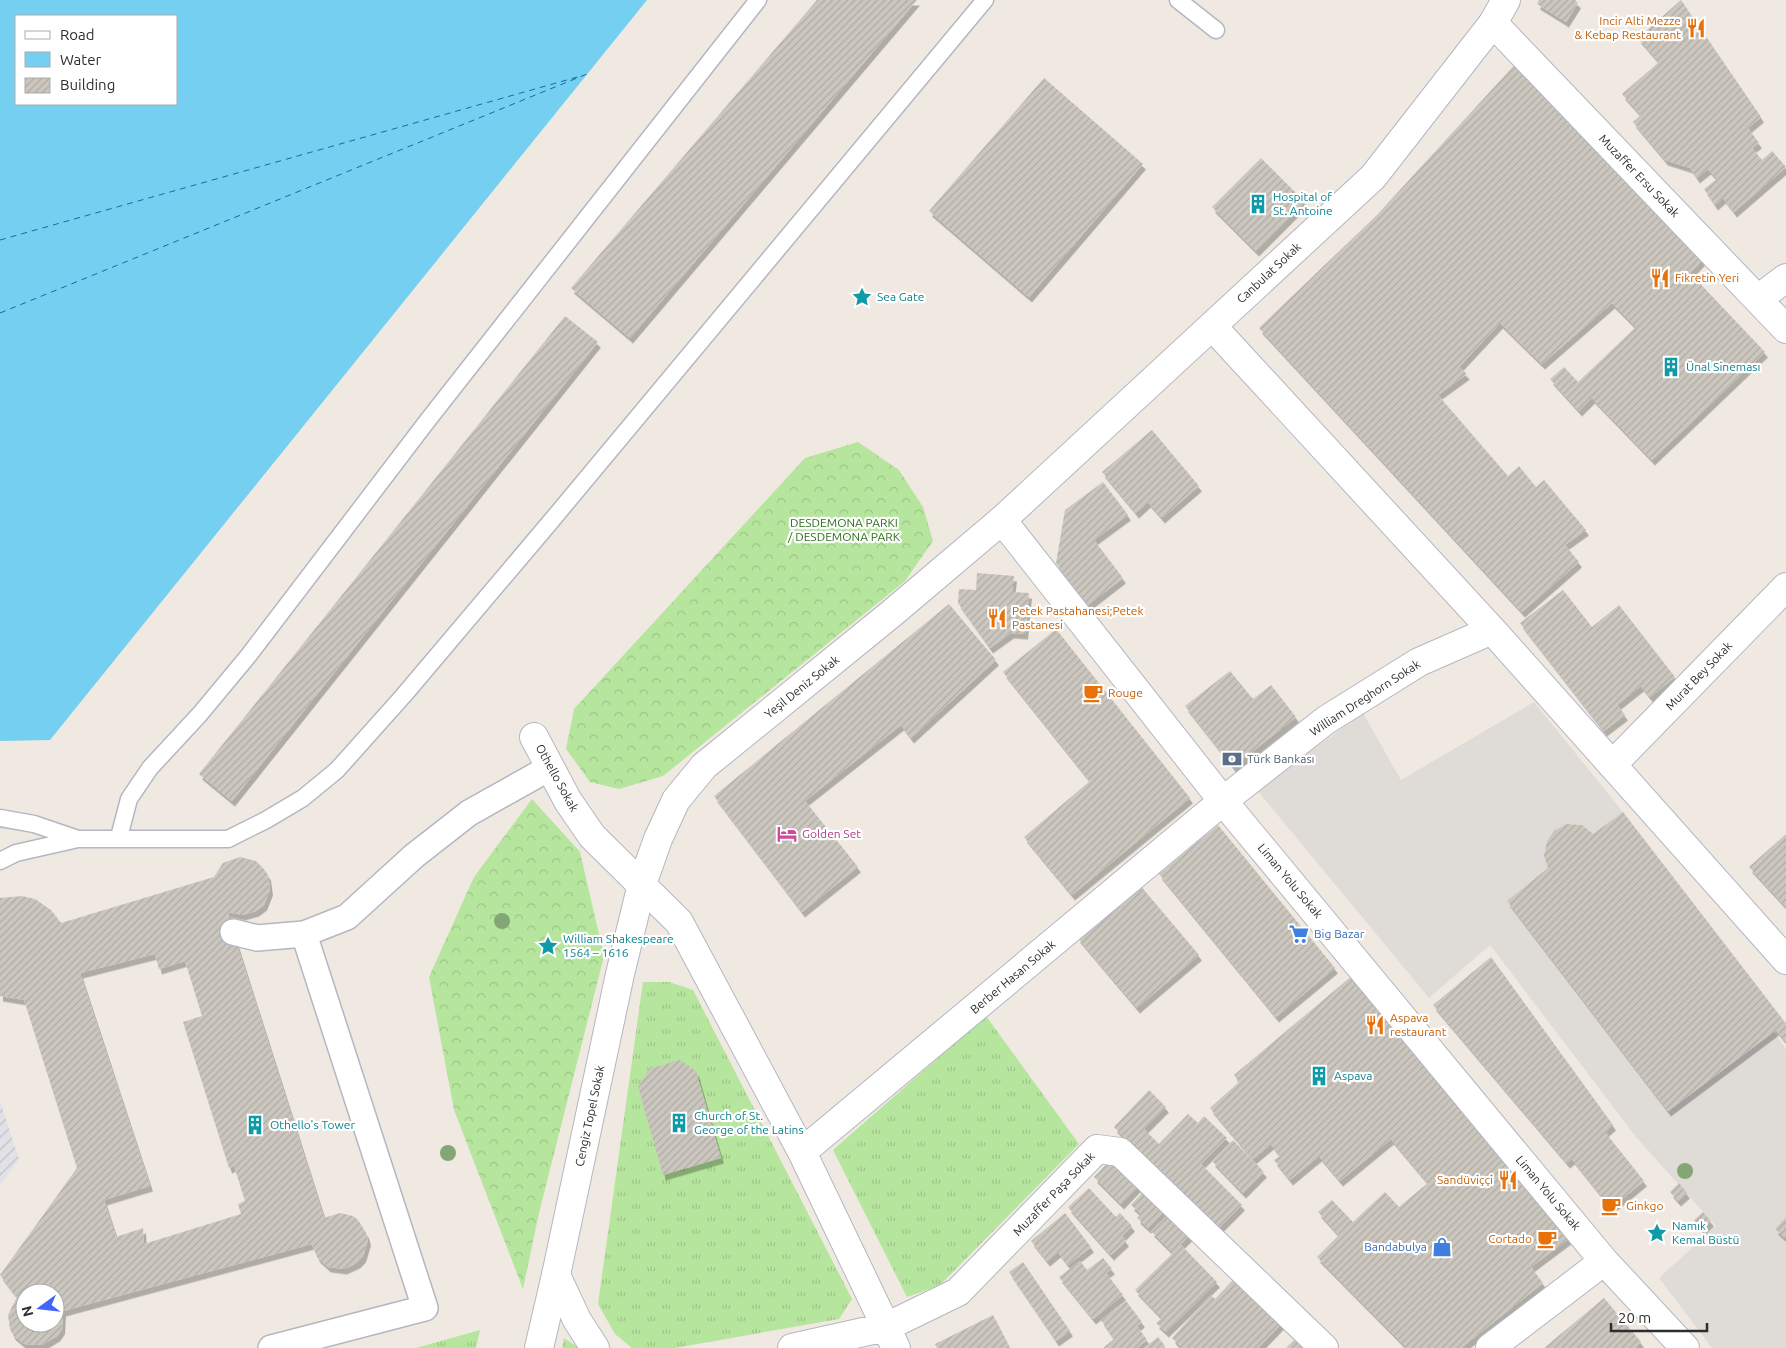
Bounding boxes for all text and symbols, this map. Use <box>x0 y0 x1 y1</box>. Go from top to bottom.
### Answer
place label: Incir Alti Mezze & Kebap Restaurant <box>1574 14 1681 41</box>
legend <box>15 15 178 105</box>
restaurant icon: Incir Alti Mezze & Kebap Restaurant <box>1685 17 1707 39</box>
text: Road <box>60 26 95 43</box>
text: Water <box>60 51 101 68</box>
text: Building <box>60 76 115 93</box>
street label: Muzaffer Ersu Sokak <box>1597 132 1682 220</box>
place label: Hospital of St. Antoine <box>1273 190 1333 217</box>
building icon: Hospital of St. Antoine <box>1247 193 1269 215</box>
street label: Canbulat Sokak <box>1234 240 1303 306</box>
restaurant icon: Fikretin Yeri <box>1649 267 1671 289</box>
place label: Fikretin Yeri <box>1675 271 1739 284</box>
place icon: Sea Gate <box>851 286 873 308</box>
place label: Sea Gate <box>877 290 924 303</box>
building icon: Ünal Sineması <box>1660 356 1682 378</box>
place label: Ünal Sineması <box>1686 360 1760 373</box>
park label: DESDEMONA PARKI / DESDEMONA PARK <box>787 516 901 543</box>
place label: Petek Pastahanesi;Petek Pastanesi <box>1012 604 1144 631</box>
restaurant icon: Petek Pastahanesi;Petek Pastanesi <box>986 607 1008 629</box>
street label: Murat Bey Sokak <box>1663 639 1735 712</box>
street label: Yeşil Deniz Sokak <box>762 653 841 721</box>
street label: William Dreghorn Sokak <box>1307 657 1422 738</box>
cafe icon: Rouge <box>1082 682 1104 704</box>
place label: Rouge <box>1108 686 1143 699</box>
street label: Othello Sokak <box>534 742 581 814</box>
bank icon: Türk Bankası <box>1221 748 1243 770</box>
place label: Türk Bankası <box>1247 752 1315 765</box>
hotel icon: Golden Set <box>776 823 798 845</box>
place label: Golden Set <box>802 827 861 840</box>
street label: Liman Yolu Sokak <box>1256 841 1325 920</box>
supermarket icon: Big Bazar <box>1288 923 1310 945</box>
place label: Big Bazar <box>1314 927 1365 940</box>
place label: William Shakespeare 1564 – 1616 <box>563 932 674 959</box>
place icon: William Shakespeare 1564 – 1616 <box>537 935 559 957</box>
street label: Berber Hasan Sokak <box>968 937 1058 1016</box>
place label: Aspava restaurant <box>1390 1011 1447 1038</box>
restaurant icon: Aspava restaurant <box>1364 1014 1386 1036</box>
street label: Cengiz Topel Sokak <box>572 1064 607 1168</box>
building icon: Aspava <box>1308 1065 1330 1087</box>
place label: Aspava <box>1334 1069 1372 1082</box>
place label: Church of St. George of the Latins <box>694 1109 804 1136</box>
building icon: Church of St. George of the Latins <box>668 1112 690 1134</box>
building icon: Othello's Tower <box>244 1114 266 1136</box>
place label: Othello's Tower <box>270 1118 355 1131</box>
street label: Muzaffer Paşa Sokak <box>1010 1149 1097 1238</box>
street label: Liman Yolu Sokak <box>1514 1153 1583 1232</box>
restaurant icon: Sandüviççi <box>1497 1169 1519 1191</box>
place label: Sandüviççi <box>1437 1173 1493 1186</box>
cafe icon: Ginkgo <box>1600 1195 1622 1217</box>
place label: Ginkgo <box>1626 1199 1663 1212</box>
place label: Namık Kemal Büstü <box>1672 1219 1739 1246</box>
place icon: Namık Kemal Büstü <box>1646 1222 1668 1244</box>
cafe icon: Cortado <box>1536 1228 1558 1250</box>
place label: Cortado <box>1488 1232 1532 1245</box>
shop icon: Bandabulya <box>1431 1236 1453 1258</box>
place label: Bandabulya <box>1364 1240 1427 1253</box>
north arrow <box>15 1283 65 1333</box>
scale bar <box>1611 1300 1707 1332</box>
text: N <box>18 1304 37 1318</box>
text: 20 m <box>1618 1309 1651 1326</box>

